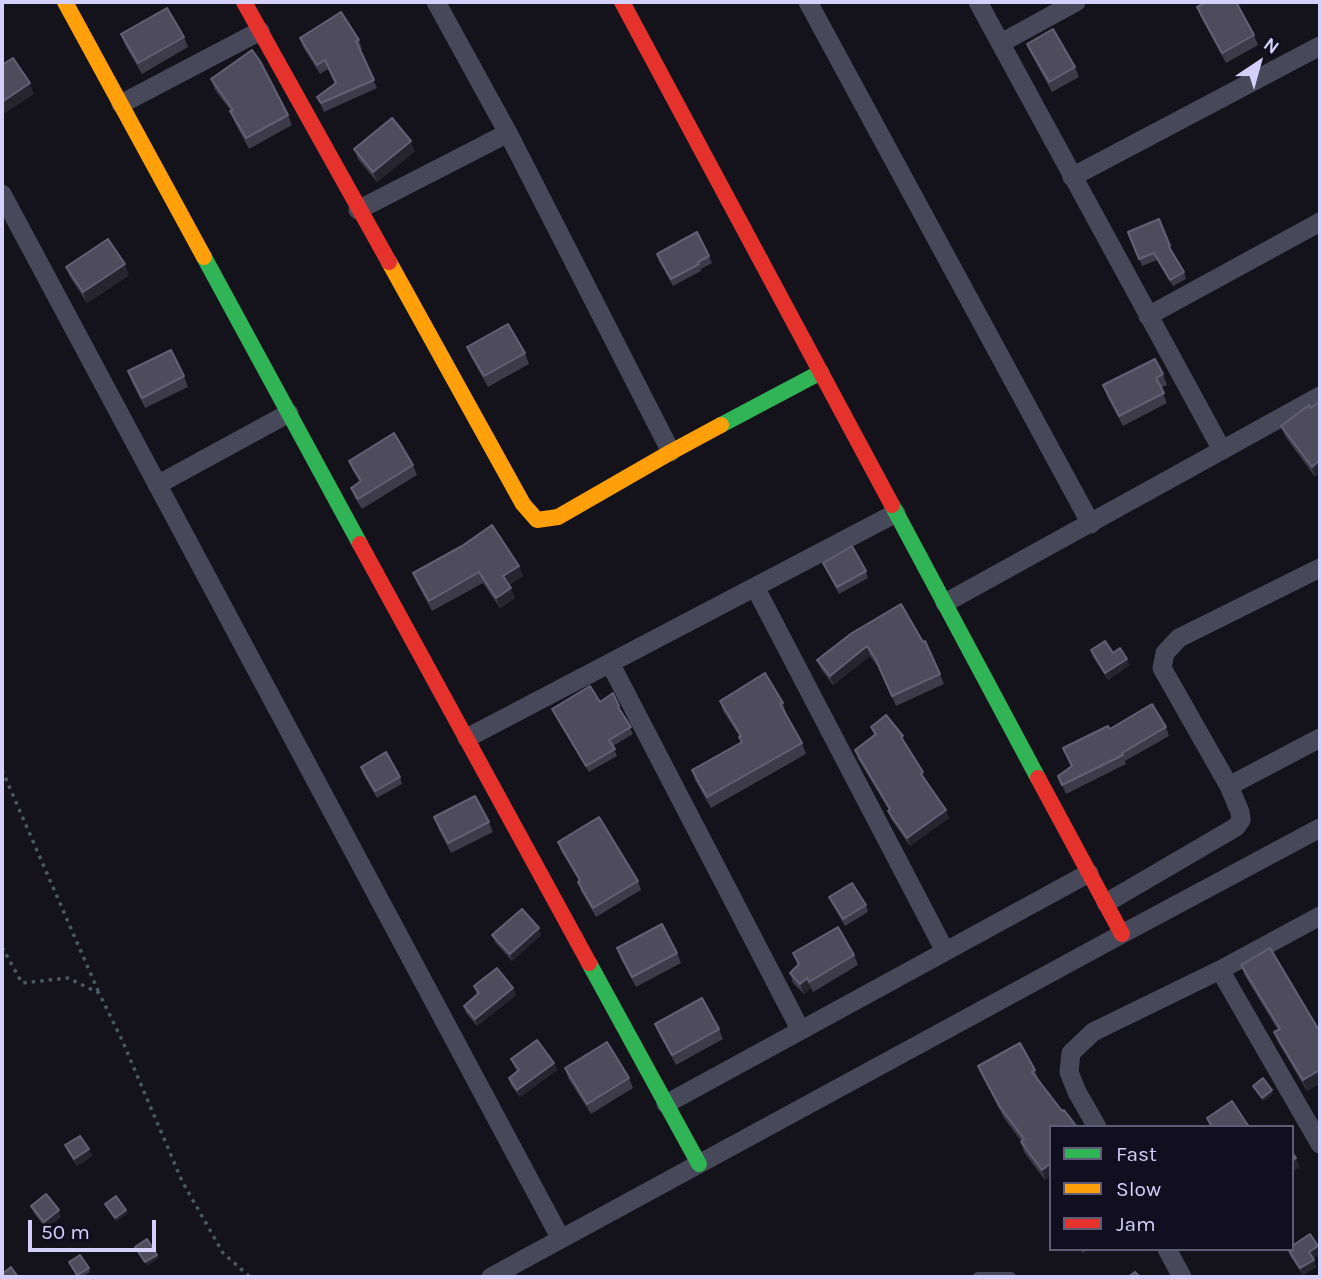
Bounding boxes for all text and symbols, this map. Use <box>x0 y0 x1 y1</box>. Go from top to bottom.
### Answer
north arrow <box>1224 28 1294 98</box>
text: N <box>1259 33 1283 59</box>
legend <box>1049 1125 1294 1251</box>
text: Fast <box>1116 1142 1157 1166</box>
text: Slow <box>1116 1177 1161 1201</box>
scale bar <box>32 1206 159 1250</box>
text: Jam <box>1116 1212 1156 1236</box>
text: 50 m <box>41 1220 90 1244</box>

